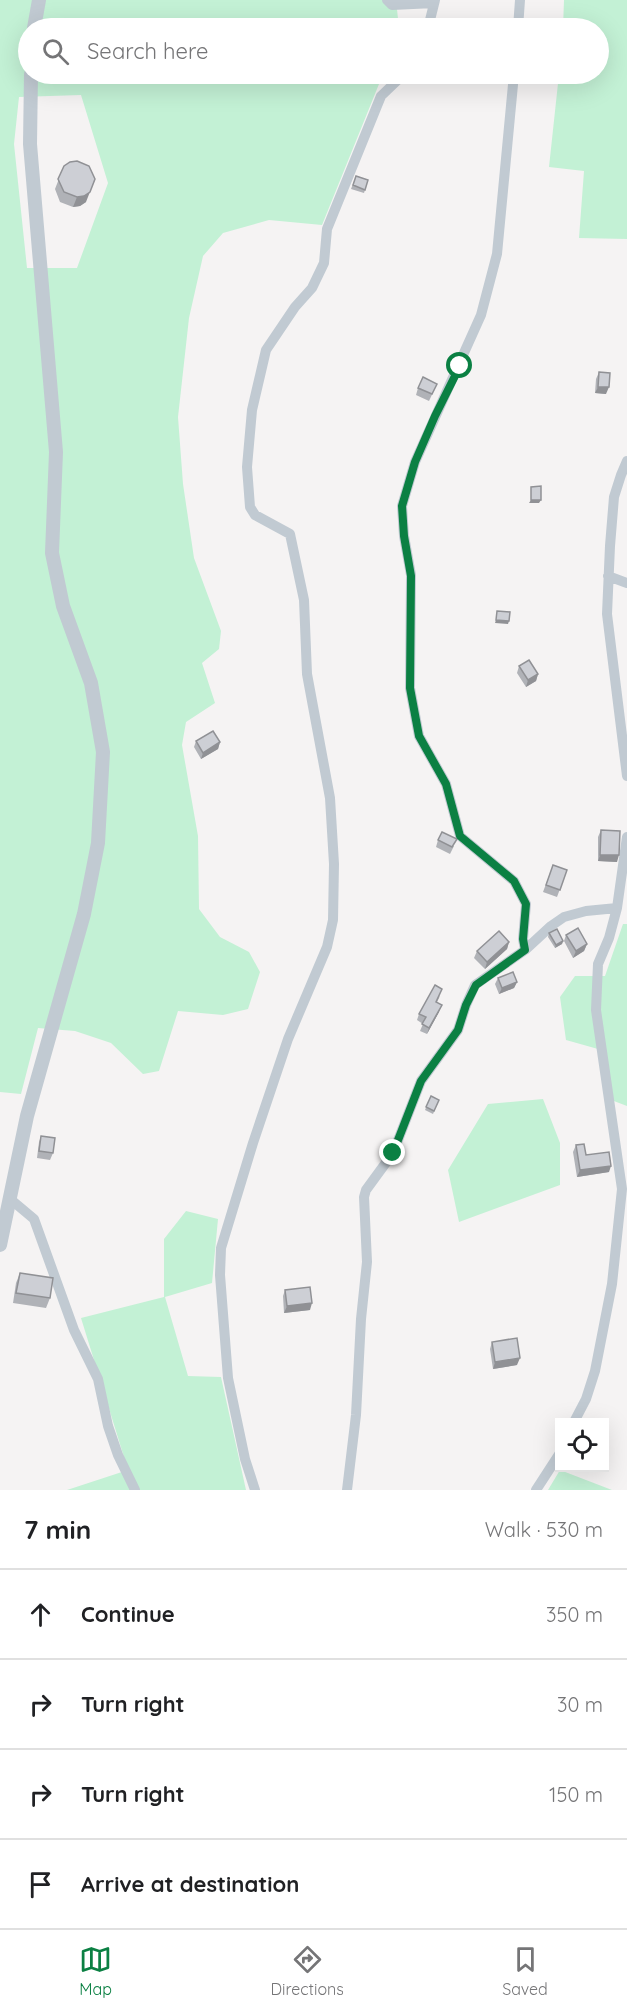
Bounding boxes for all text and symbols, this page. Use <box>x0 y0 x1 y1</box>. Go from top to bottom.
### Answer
search box <box>18 18 609 84</box>
icon: search <box>39 35 72 68</box>
text: Search here <box>87 37 208 65</box>
route start <box>446 352 472 378</box>
route end <box>379 1139 405 1165</box>
map controls <box>555 1418 609 1472</box>
button: locate <box>555 1418 609 1472</box>
text: 7 min <box>24 1513 91 1546</box>
text: Walk · 530 m <box>485 1517 603 1542</box>
icon: ahead <box>24 1598 57 1631</box>
text: Continue <box>81 1600 175 1628</box>
text: 350 m <box>546 1602 603 1627</box>
icon: right <box>24 1688 57 1721</box>
text: Turn right <box>81 1690 185 1718</box>
text: 30 m <box>557 1692 603 1717</box>
icon: right <box>24 1778 57 1811</box>
text: Turn right <box>81 1780 185 1808</box>
text: 150 m <box>549 1782 603 1807</box>
icon: arrive <box>24 1868 57 1901</box>
text: Arrive at destination <box>81 1870 299 1898</box>
tab: Map <box>79 1943 112 1999</box>
tab: Directions <box>271 1943 344 1999</box>
tab: Saved <box>502 1943 548 1999</box>

